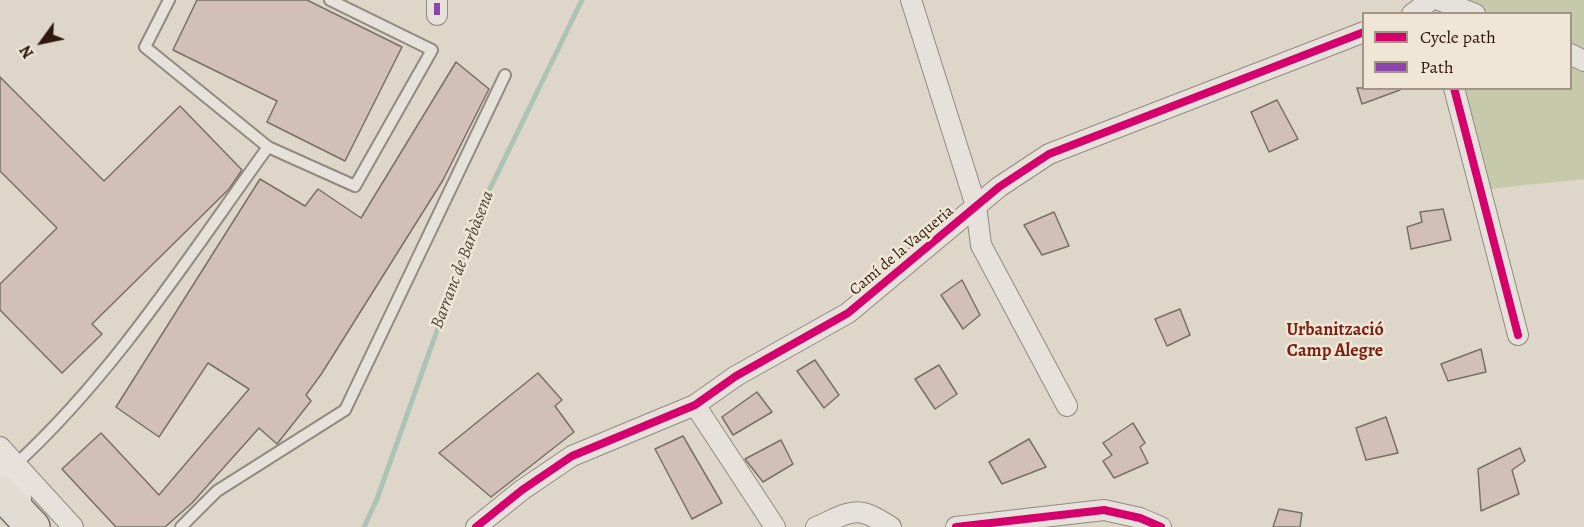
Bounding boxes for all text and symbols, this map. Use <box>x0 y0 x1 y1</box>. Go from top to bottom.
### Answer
north arrow <box>12 12 72 72</box>
legend <box>1362 12 1572 90</box>
text: Cycle path <box>1420 25 1496 49</box>
text: N <box>15 41 39 63</box>
text: Path <box>1420 55 1454 79</box>
water label: Barranc de Barbàsena <box>427 188 499 332</box>
street label: Camí de la Vaqueria <box>846 202 958 300</box>
district label: Urbanització Camp Alegre <box>1286 320 1384 362</box>

